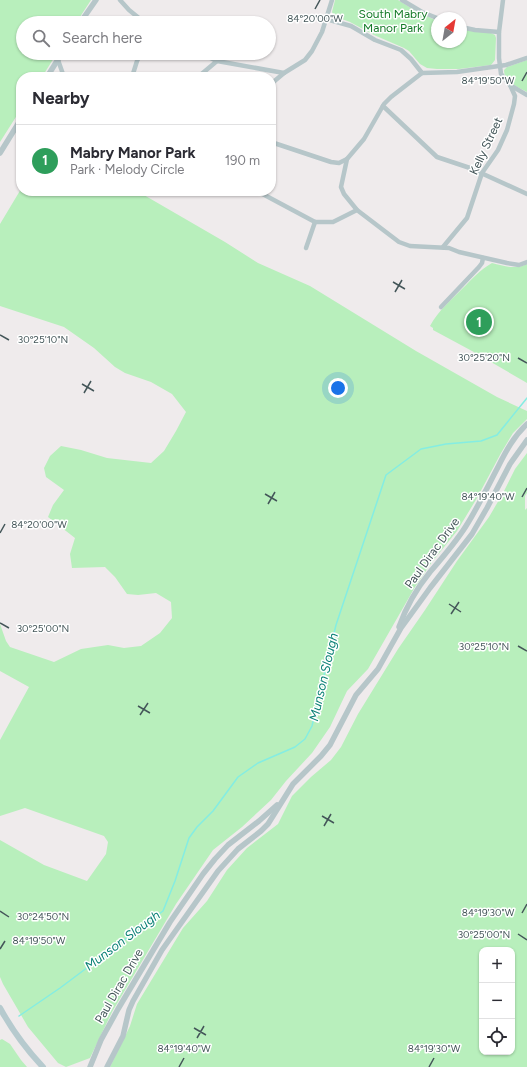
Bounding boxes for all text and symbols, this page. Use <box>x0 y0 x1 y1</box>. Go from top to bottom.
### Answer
park label: South Mabry Manor Park <box>359 7 428 35</box>
text: 84°20'00"W <box>287 12 343 25</box>
north arrow <box>431 12 467 48</box>
search box <box>16 16 276 60</box>
icon: search <box>30 27 52 49</box>
text: Search here <box>62 29 142 47</box>
text: 84°19'50"W <box>462 74 515 87</box>
text: Nearby <box>32 88 90 108</box>
street label: Kelly Street <box>467 115 506 177</box>
text: Mabry Manor Park <box>70 144 196 162</box>
text: 1 <box>42 153 48 168</box>
text: 190 m <box>225 153 260 168</box>
text: Park · Melody Circle <box>70 162 184 177</box>
pin: 1 <box>466 307 492 337</box>
text: 30°25'10"N <box>18 333 68 346</box>
text: 30°25'20"N <box>458 351 510 364</box>
your location <box>328 378 348 398</box>
text: 84°19'40"W <box>461 490 515 503</box>
street label: Paul Dirac Drive <box>402 515 463 591</box>
text: 84°20'00"W <box>11 518 67 531</box>
text: 30°25'00"N <box>17 622 69 635</box>
water label: Munson Slough <box>306 631 341 723</box>
text: 30°25'10"N <box>459 640 509 653</box>
text: 84°19'30"W <box>462 906 515 919</box>
water label: Munson Slough <box>82 907 163 974</box>
text: 30°24'50"N <box>17 910 69 923</box>
text: 30°25'00"N <box>458 928 510 941</box>
text: 84°19'50"W <box>13 934 66 947</box>
street label: Paul Dirac Drive <box>92 946 146 1026</box>
map controls <box>479 947 515 1055</box>
button: + <box>479 947 515 983</box>
button: − <box>479 983 515 1019</box>
button: locate <box>479 1019 515 1055</box>
text: 84°19'40"W <box>157 1042 211 1055</box>
text: 84°19'30"W <box>408 1042 461 1055</box>

